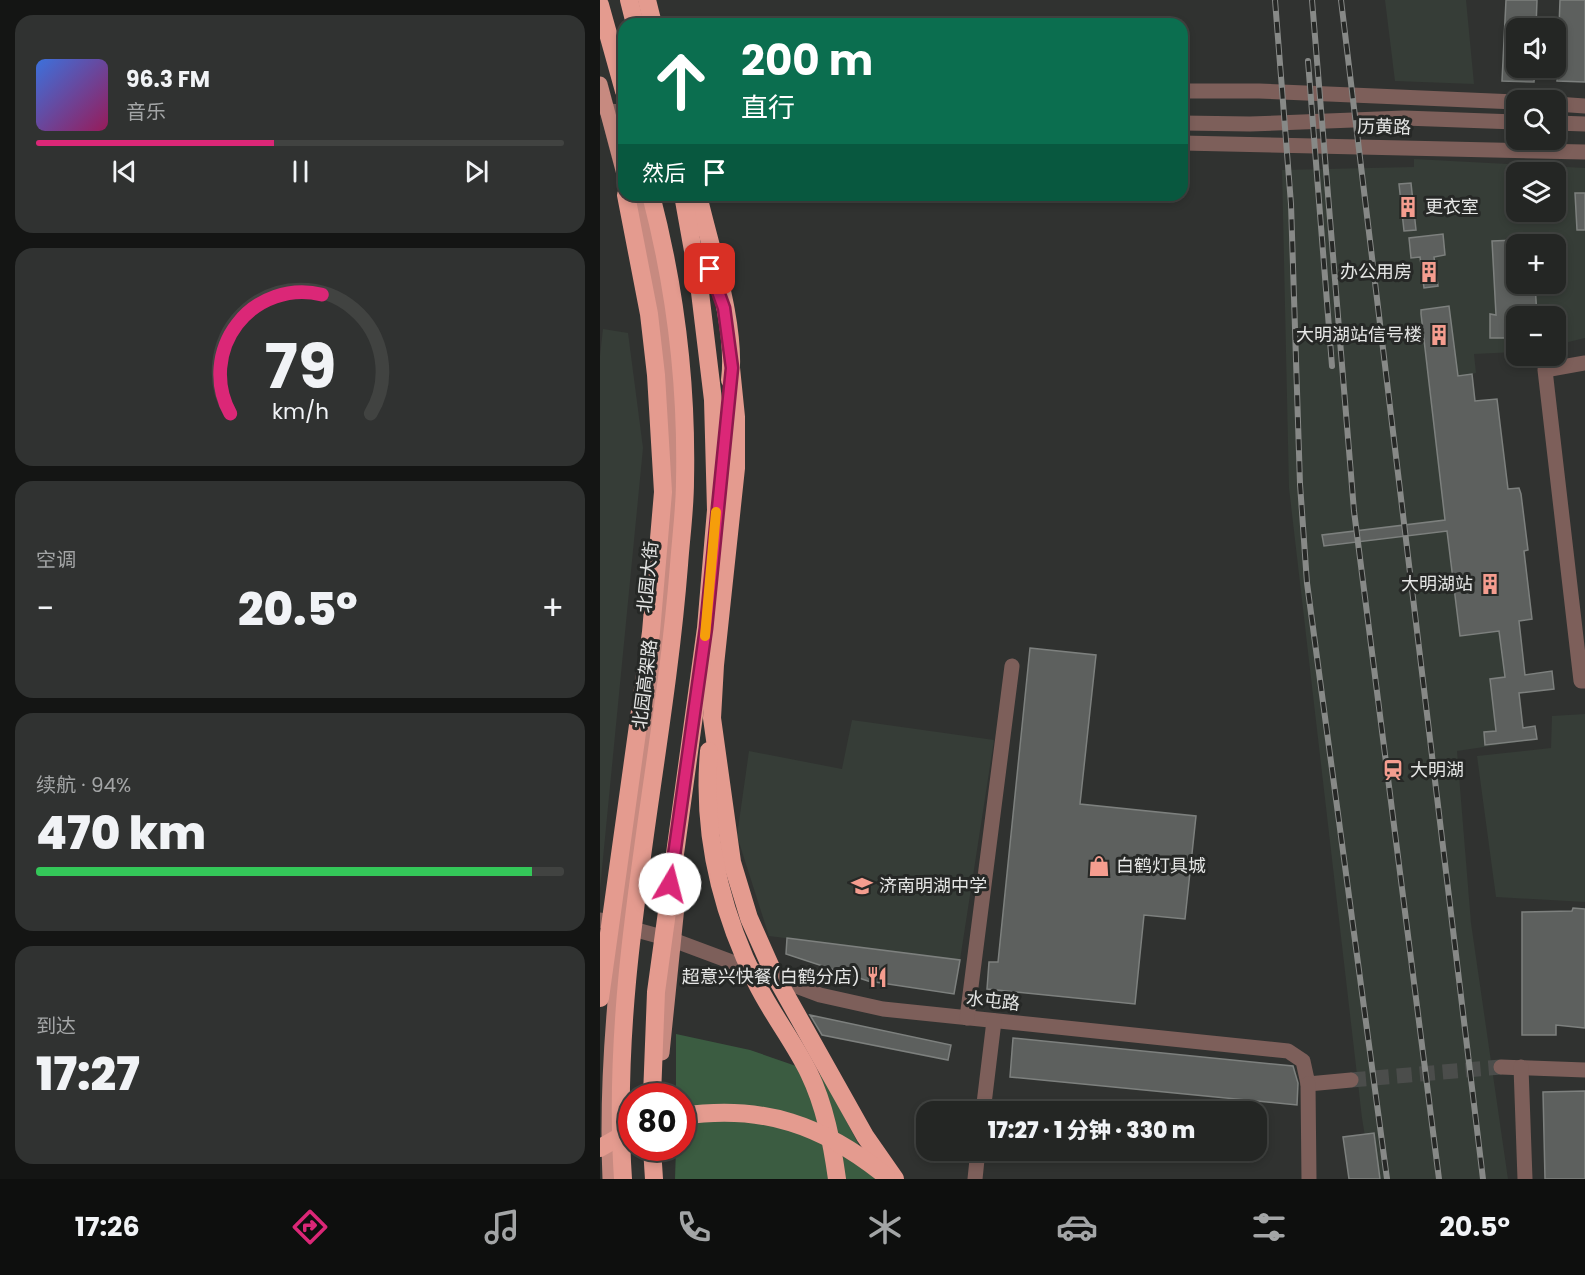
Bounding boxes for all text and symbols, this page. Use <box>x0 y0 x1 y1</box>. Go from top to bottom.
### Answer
map controls <box>1506 18 1566 366</box>
button: sound <box>1506 18 1566 78</box>
text: 200 m <box>741 31 873 90</box>
icon: ahead <box>642 42 720 120</box>
text: 96.3 FM <box>126 64 210 95</box>
text: 直行 <box>741 89 795 126</box>
button: search <box>1506 90 1566 150</box>
text: 音乐 <box>126 98 166 126</box>
street label: 历黄路 <box>1357 114 1411 139</box>
icon: previous <box>108 155 141 188</box>
icon: pause <box>284 155 317 188</box>
icon: next <box>460 155 493 188</box>
icon: arrive <box>698 156 731 189</box>
text: 然后 <box>642 158 686 189</box>
button: layers <box>1506 162 1566 222</box>
place label: 更衣室 <box>1425 194 1479 219</box>
building icon: 更衣室 <box>1396 195 1420 219</box>
button: + <box>1506 234 1566 294</box>
pin <box>684 243 735 294</box>
icon: arrive <box>693 252 726 285</box>
place label: 办公用房 <box>1340 259 1412 284</box>
building icon: 办公用房 <box>1417 260 1441 284</box>
button: − <box>1506 306 1566 366</box>
text: 79 <box>264 322 336 410</box>
place label: 大明湖站信号楼 <box>1296 322 1422 347</box>
building icon: 大明湖站信号楼 <box>1427 323 1451 347</box>
text: km/h <box>271 396 329 427</box>
street label: 北园大街 <box>631 540 664 614</box>
text: 空调 <box>36 546 76 574</box>
place label: 大明湖站 <box>1401 571 1473 596</box>
building icon: 大明湖站 <box>1478 572 1502 596</box>
text: 20.5° <box>238 578 358 641</box>
text: − <box>36 585 54 632</box>
text: + <box>541 585 564 632</box>
street label: 北园高架路 <box>627 638 662 730</box>
place label: 大明湖 <box>1410 757 1464 782</box>
station icon: 大明湖 <box>1381 758 1405 782</box>
text: 续航 · 94% <box>36 771 131 799</box>
text: 470 km <box>36 802 206 865</box>
position arrow <box>638 852 702 916</box>
place label: 白鹤灯具城 <box>1116 853 1206 878</box>
shop icon: 白鹤灯具城 <box>1087 854 1111 878</box>
place label: 济南明湖中学 <box>879 873 987 898</box>
school or university icon: 济南明湖中学 <box>850 874 874 898</box>
place label: 超意兴快餐(白鹤分店) <box>682 964 860 989</box>
restaurant icon: 超意兴快餐(白鹤分店) <box>865 965 889 989</box>
street label: 水屯路 <box>965 985 1021 1016</box>
text: 到达 <box>36 1012 76 1040</box>
text: 17:27 <box>36 1043 140 1106</box>
speed limit sign: 80 <box>618 1083 696 1161</box>
text: 17:27 · 1 分钟 · 330 m <box>988 1115 1195 1146</box>
icon: directions <box>289 1206 331 1248</box>
icon: music <box>481 1206 523 1248</box>
icon: phone <box>673 1206 715 1248</box>
icon: climate <box>864 1206 906 1248</box>
icon: car <box>1056 1206 1098 1248</box>
icon: filters <box>1248 1206 1290 1248</box>
text: 17:26 <box>75 1208 140 1245</box>
text: 20.5° <box>1439 1208 1510 1245</box>

